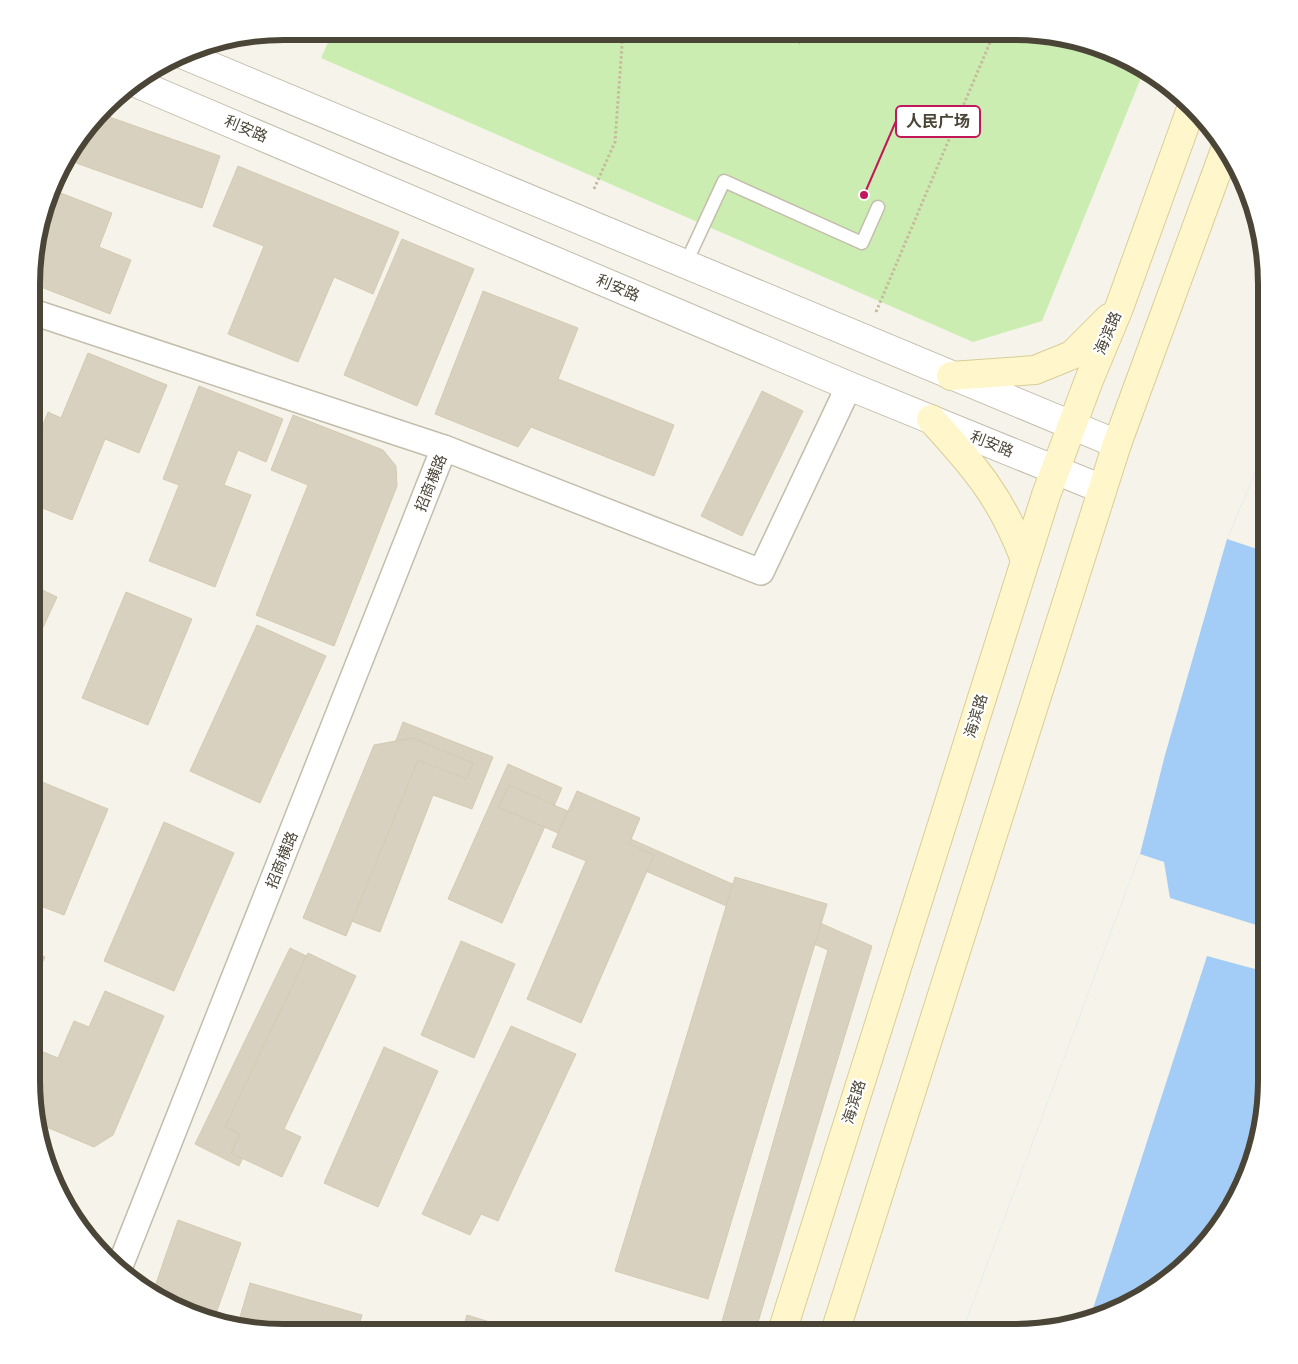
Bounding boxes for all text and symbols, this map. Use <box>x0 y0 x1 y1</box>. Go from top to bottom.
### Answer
callout: 人民广场 <box>896 106 980 137</box>
street label: 利安路 <box>222 112 270 146</box>
text: 人民广场 <box>906 112 970 132</box>
street label: 利安路 <box>594 271 642 305</box>
street label: 海滨路 <box>1091 309 1125 357</box>
street label: 利安路 <box>968 427 1016 461</box>
street label: 招商横路 <box>411 452 451 514</box>
street label: 海滨路 <box>961 692 991 740</box>
street label: 招商横路 <box>262 829 302 891</box>
street label: 海滨路 <box>839 1078 869 1126</box>

